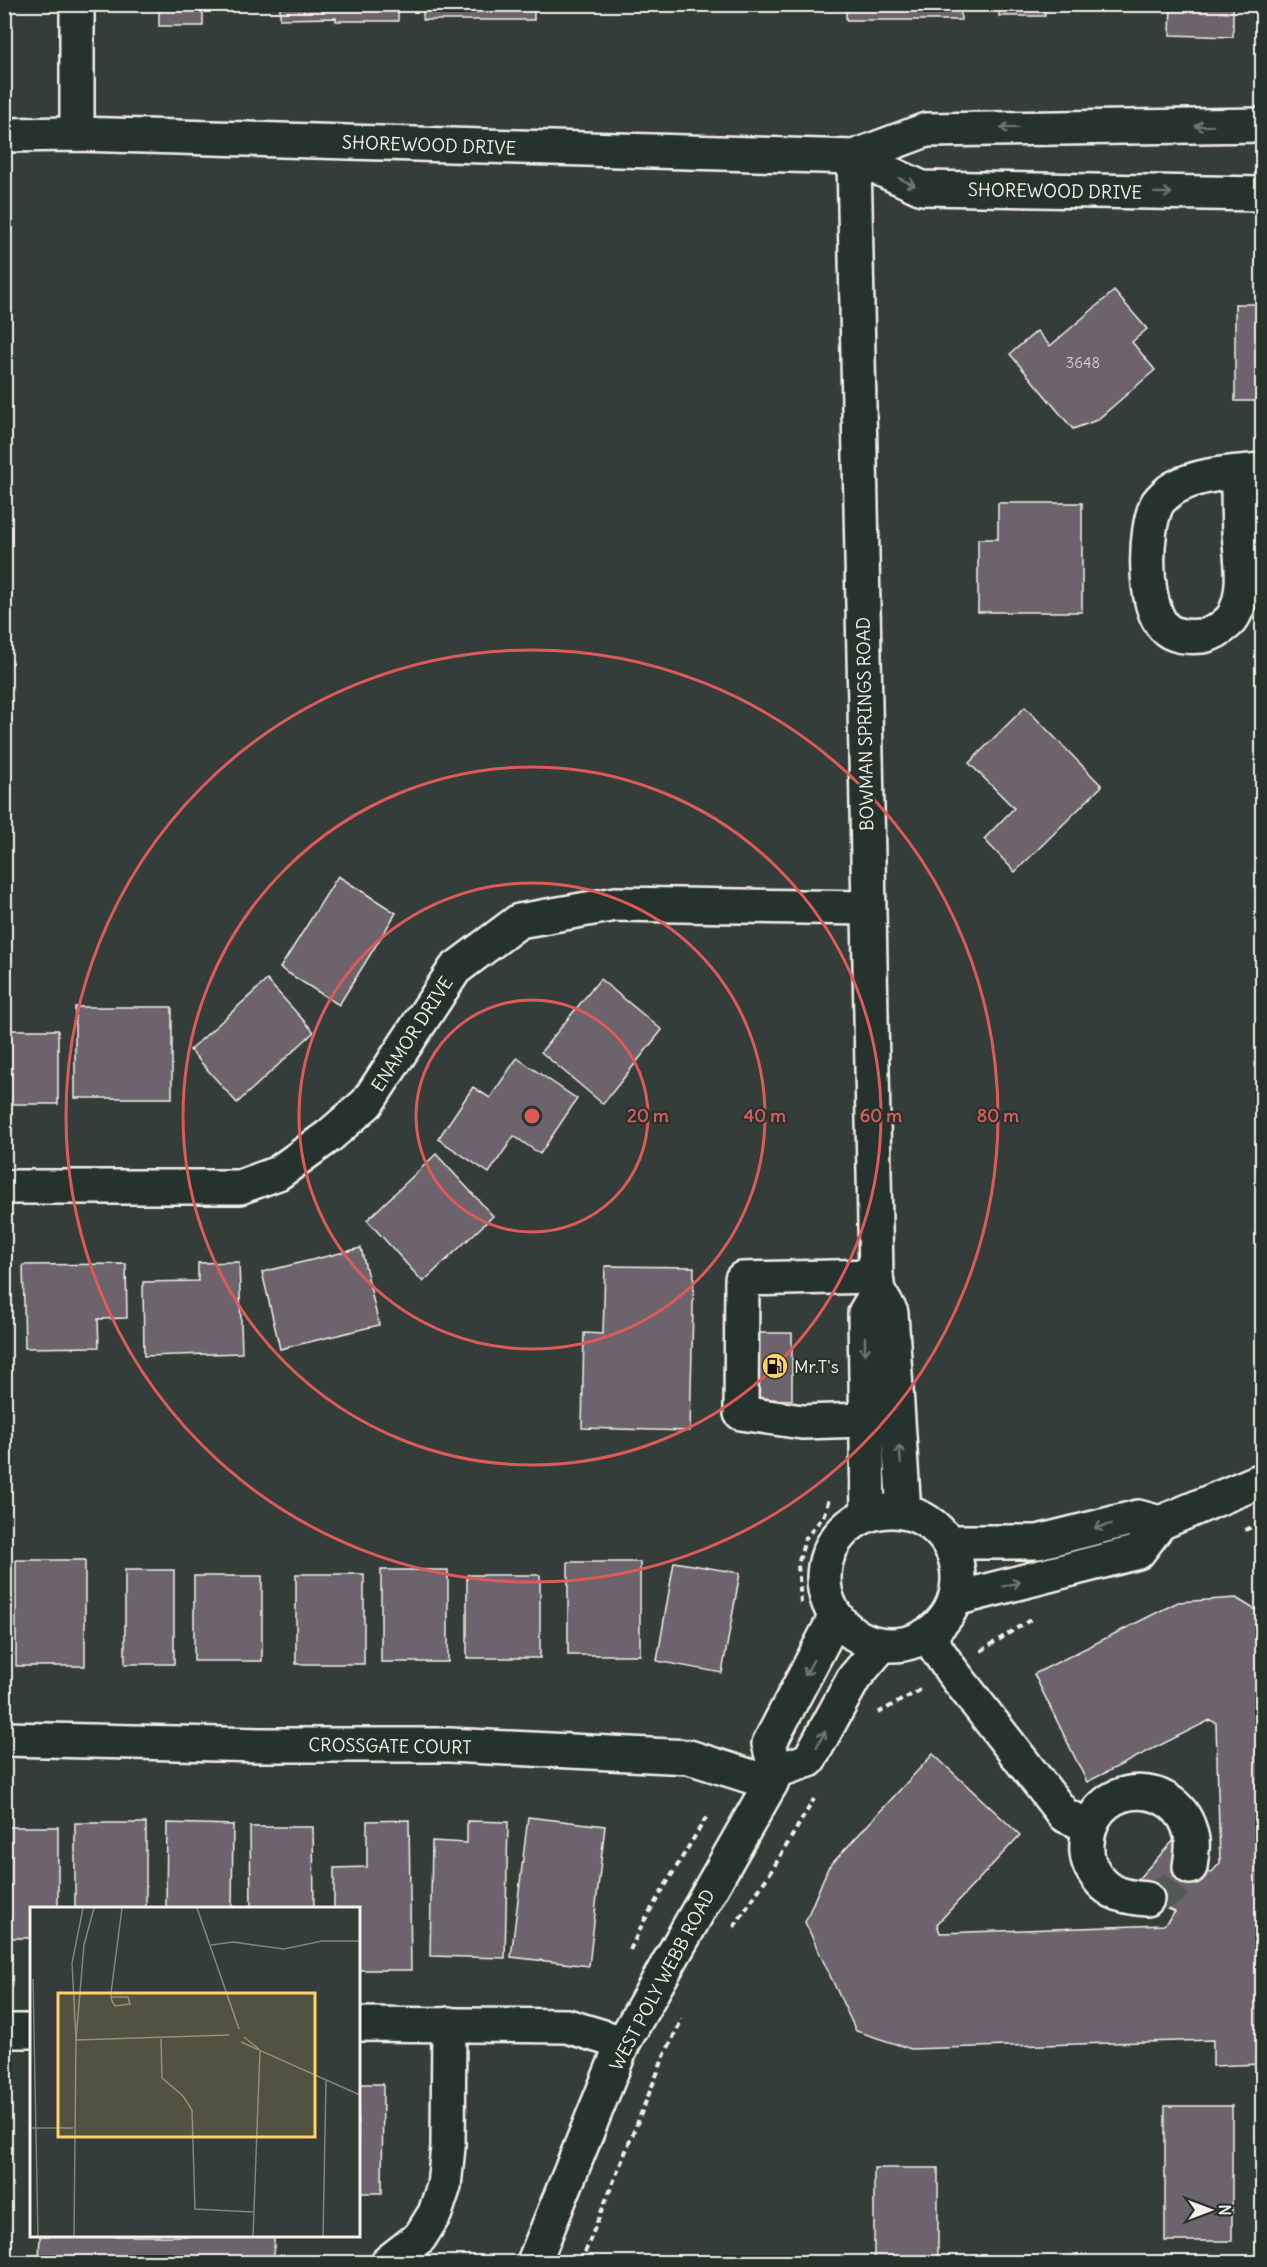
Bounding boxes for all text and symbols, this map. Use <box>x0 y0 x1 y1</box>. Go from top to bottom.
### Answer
one-way arrow <box>1195 120 1215 131</box>
one-way arrow <box>1000 123 1020 134</box>
street label: SHOREWOOD DRIVE <box>342 130 516 160</box>
one-way arrow <box>898 177 916 188</box>
street label: SHOREWOOD DRIVE <box>968 178 1142 204</box>
one-way arrow <box>1153 187 1173 198</box>
house number: 3648 <box>1066 353 1100 372</box>
street label: BOWMAN SPRINGS ROAD <box>852 617 878 831</box>
street label: ENAMOR DRIVE <box>366 972 458 1096</box>
text: 20 m <box>627 1104 669 1127</box>
text: 40 m <box>744 1104 786 1127</box>
text: 60 m <box>860 1104 902 1127</box>
text: 80 m <box>977 1104 1019 1127</box>
centre of rings <box>522 1106 542 1126</box>
one-way arrow <box>859 1336 871 1356</box>
fuel station icon: Mr.T's <box>760 1351 790 1381</box>
place label: Mr.T's <box>794 1355 839 1378</box>
one-way arrow <box>894 1444 905 1464</box>
one-way arrow <box>1094 1521 1113 1533</box>
one-way arrow <box>1002 1578 1021 1590</box>
one-way arrow <box>803 1659 815 1676</box>
one-way arrow <box>816 1731 827 1749</box>
street label: CROSSGATE COURT <box>308 1733 472 1759</box>
street label: WEST POLY WEBB ROAD <box>604 1885 720 2075</box>
inset map <box>30 1907 360 2237</box>
north arrow <box>1180 2180 1240 2240</box>
text: N <box>1215 2204 1235 2216</box>

